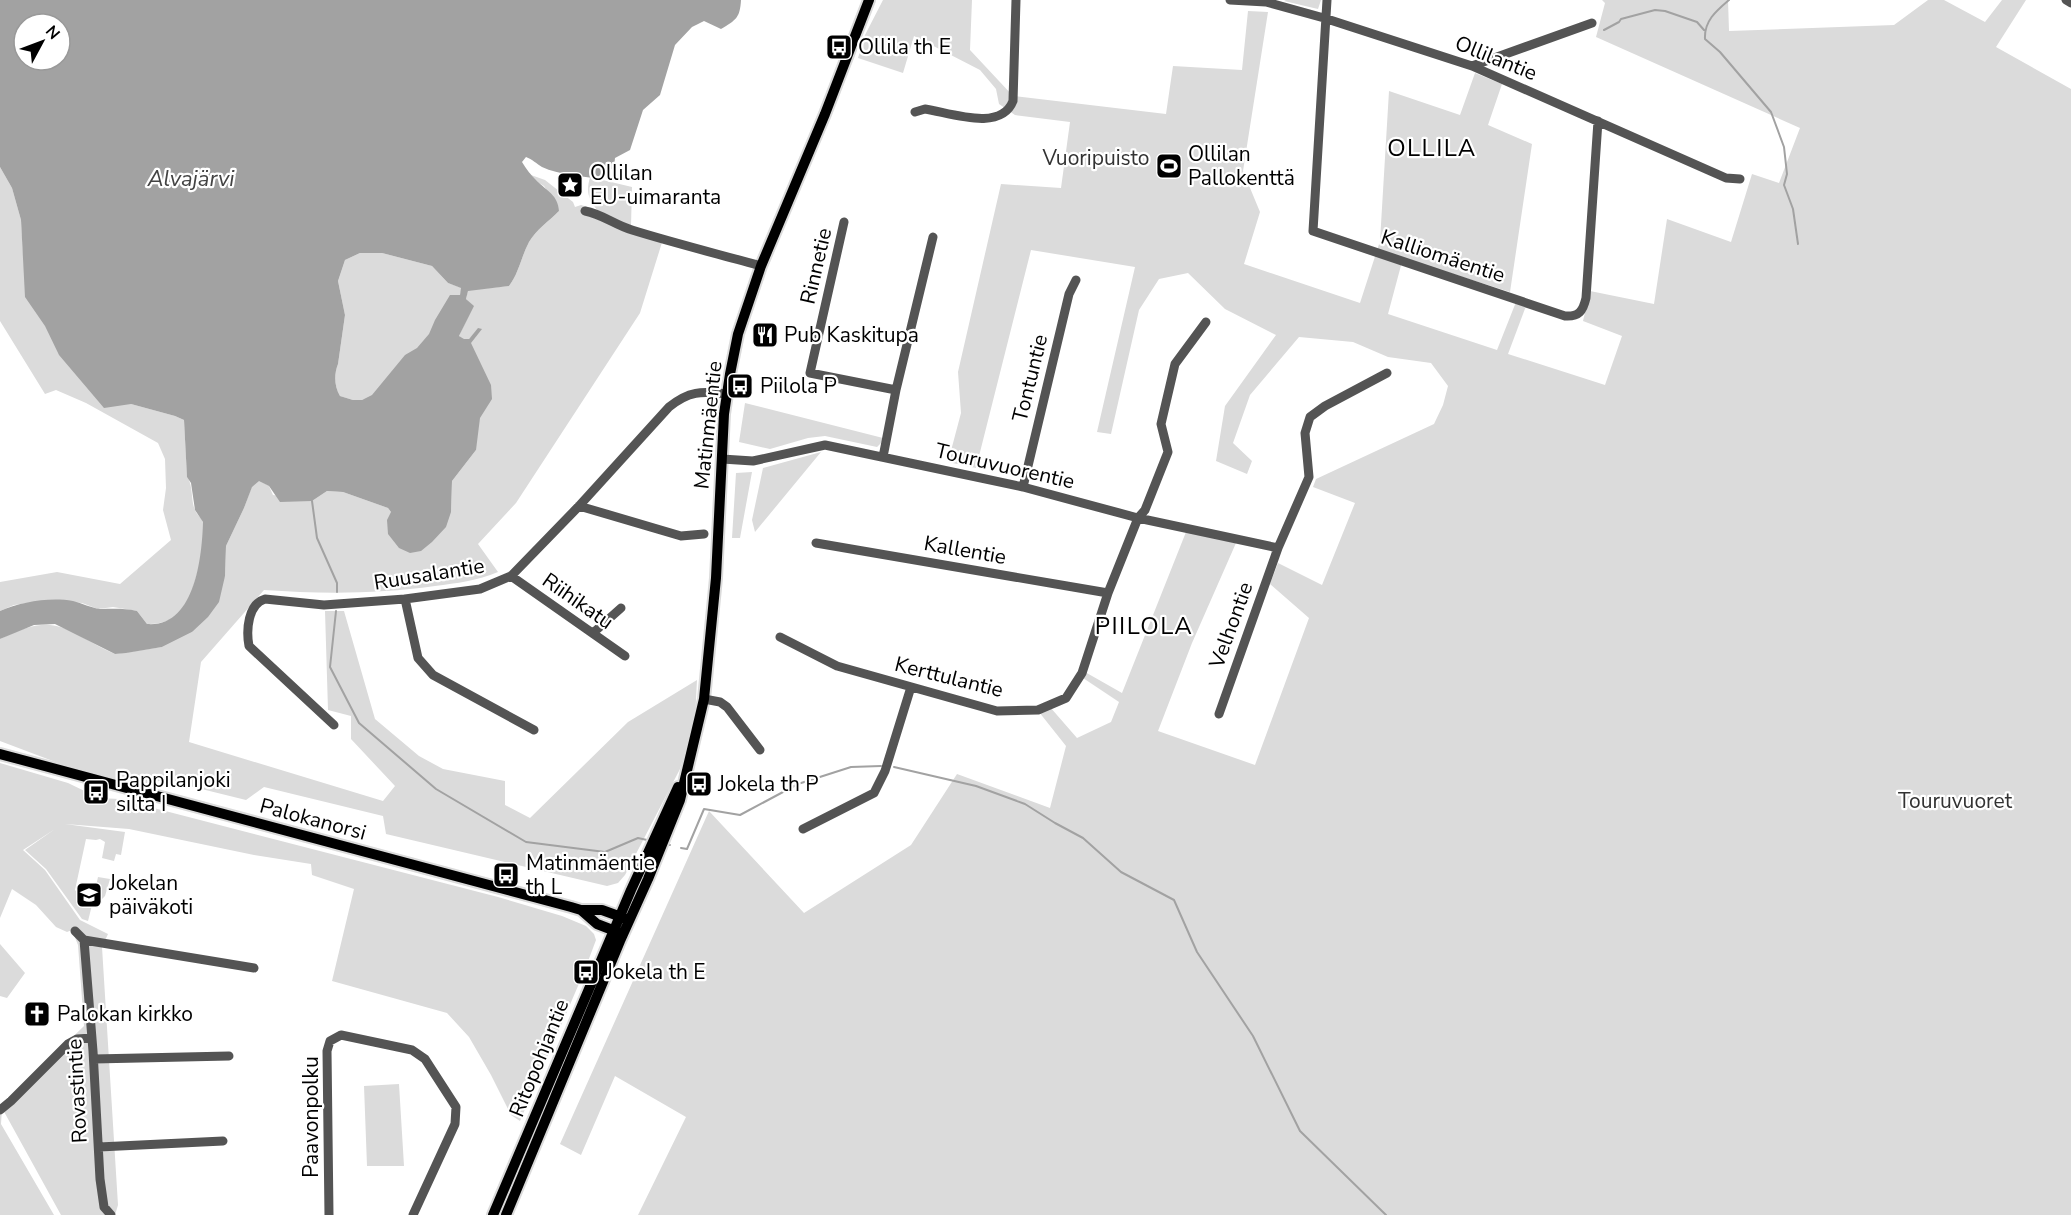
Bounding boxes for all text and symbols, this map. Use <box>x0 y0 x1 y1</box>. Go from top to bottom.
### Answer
north arrow <box>12 12 72 72</box>
text: N <box>40 21 65 45</box>
street label: Ollilantie <box>1451 29 1541 87</box>
bus stop icon: Ollila th E <box>824 32 854 62</box>
place label: Ollila th E <box>858 33 951 61</box>
district label: OLLILA <box>1387 132 1477 164</box>
place label: Ollilan Pallokenttä <box>1188 140 1295 192</box>
park label: Vuoripuisto <box>1041 144 1150 172</box>
sports icon: Ollilan Pallokenttä <box>1154 151 1184 181</box>
place label: Ollilan EU-uimaranta <box>590 159 721 211</box>
water label: Alvajärvi <box>147 164 235 194</box>
place icon: Ollilan EU-uimaranta <box>555 170 585 200</box>
street label: Kalliomäentie <box>1377 223 1509 289</box>
street label: Rinnetie <box>794 225 838 307</box>
restaurant icon: Pub Kaskitupa <box>750 320 780 350</box>
place label: Pub Kaskitupa <box>784 321 919 349</box>
street label: Tontuntie <box>1006 331 1054 425</box>
street label: Matinmäentie <box>687 359 729 491</box>
bus stop icon: Piilola P <box>725 371 755 401</box>
place label: Piilola P <box>760 372 837 400</box>
street label: Touruvuorentie <box>933 436 1077 496</box>
street label: Kallentie <box>922 529 1008 571</box>
street label: Ruusalantie <box>372 551 486 597</box>
street label: Riihikatu <box>537 566 619 636</box>
street label: Velhontie <box>1202 578 1259 673</box>
district label: PIILOLA <box>1095 610 1193 642</box>
street label: Kerttulantie <box>892 650 1006 704</box>
place label: Pappilanjoki silta I <box>116 766 231 818</box>
bus stop icon: Jokela th P <box>684 769 714 799</box>
place label: Jokela th P <box>717 770 819 798</box>
bus stop icon: Pappilanjoki silta I <box>81 777 111 807</box>
park label: Touruvuoret <box>1898 787 2013 815</box>
street label: Palokanorsi <box>257 791 369 847</box>
place label: Matinmäentie th L <box>526 849 655 901</box>
bus stop icon: Matinmäentie th L <box>491 860 521 890</box>
place label: Jokelan päiväkoti <box>108 869 193 921</box>
school or university icon: Jokelan päiväkoti <box>74 880 104 910</box>
bus stop icon: Jokela th E <box>571 957 601 987</box>
place label: Jokela th E <box>605 958 706 986</box>
street label: Ritopohjantie <box>503 995 575 1121</box>
church icon: Palokan kirkko <box>22 999 52 1029</box>
place label: Palokan kirkko <box>57 1000 193 1028</box>
street label: Rovastintie <box>60 1038 94 1144</box>
street label: Paavonpolku <box>297 1056 325 1178</box>

